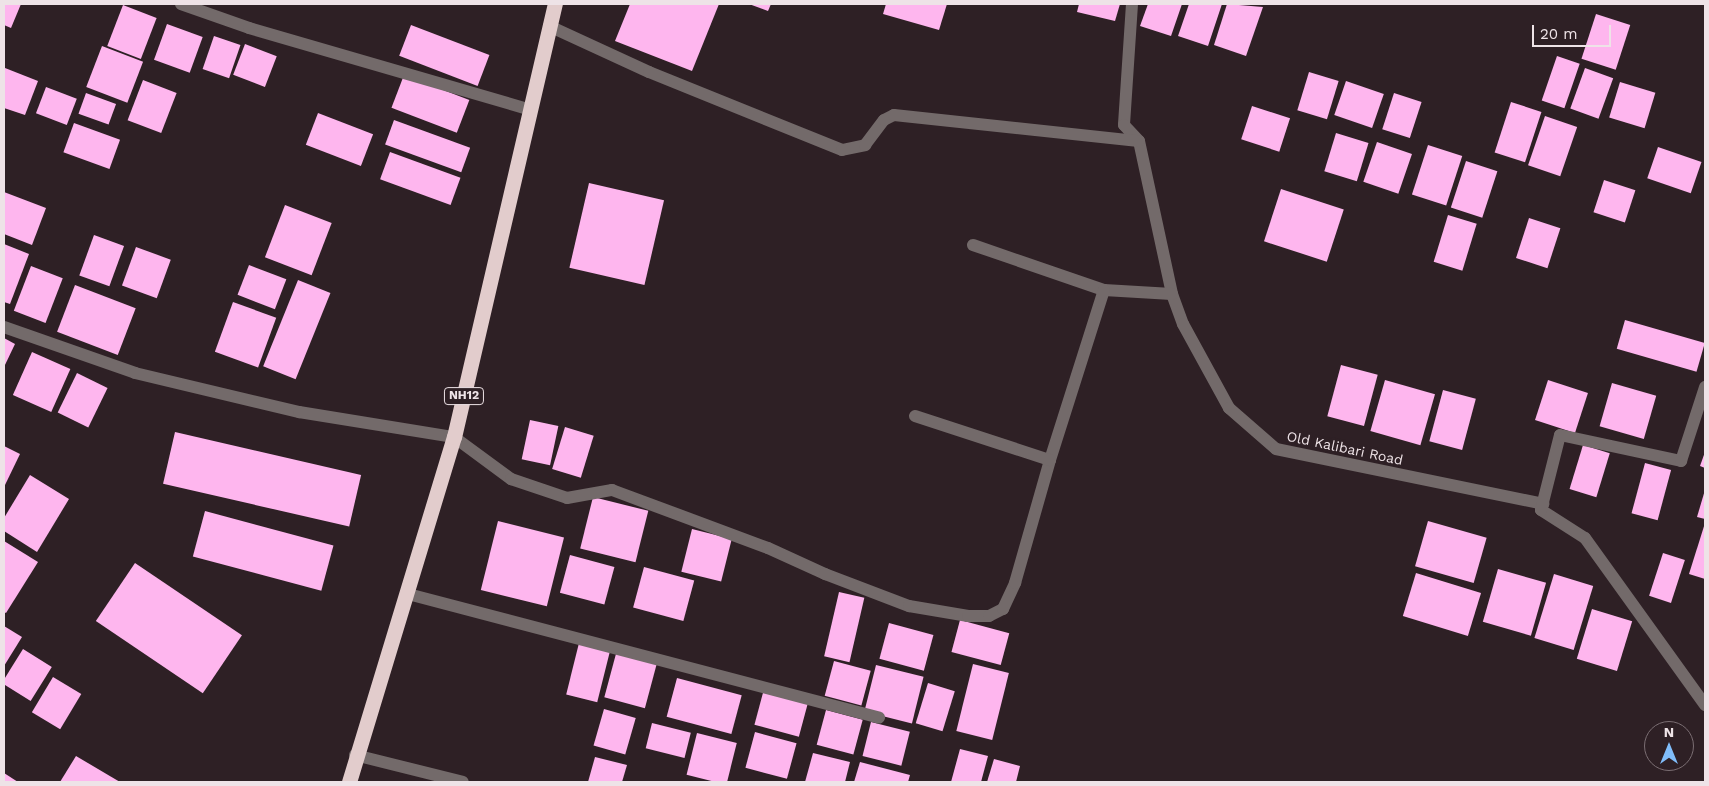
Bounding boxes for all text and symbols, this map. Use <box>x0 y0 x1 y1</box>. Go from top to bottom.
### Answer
scale bar <box>1534 15 1613 47</box>
text: 20 m <box>1540 25 1578 43</box>
road number: NH12 <box>443 386 485 406</box>
street label: Old Kalibari Road <box>1285 427 1405 469</box>
north arrow <box>1644 721 1694 771</box>
text: N <box>1664 724 1674 740</box>

